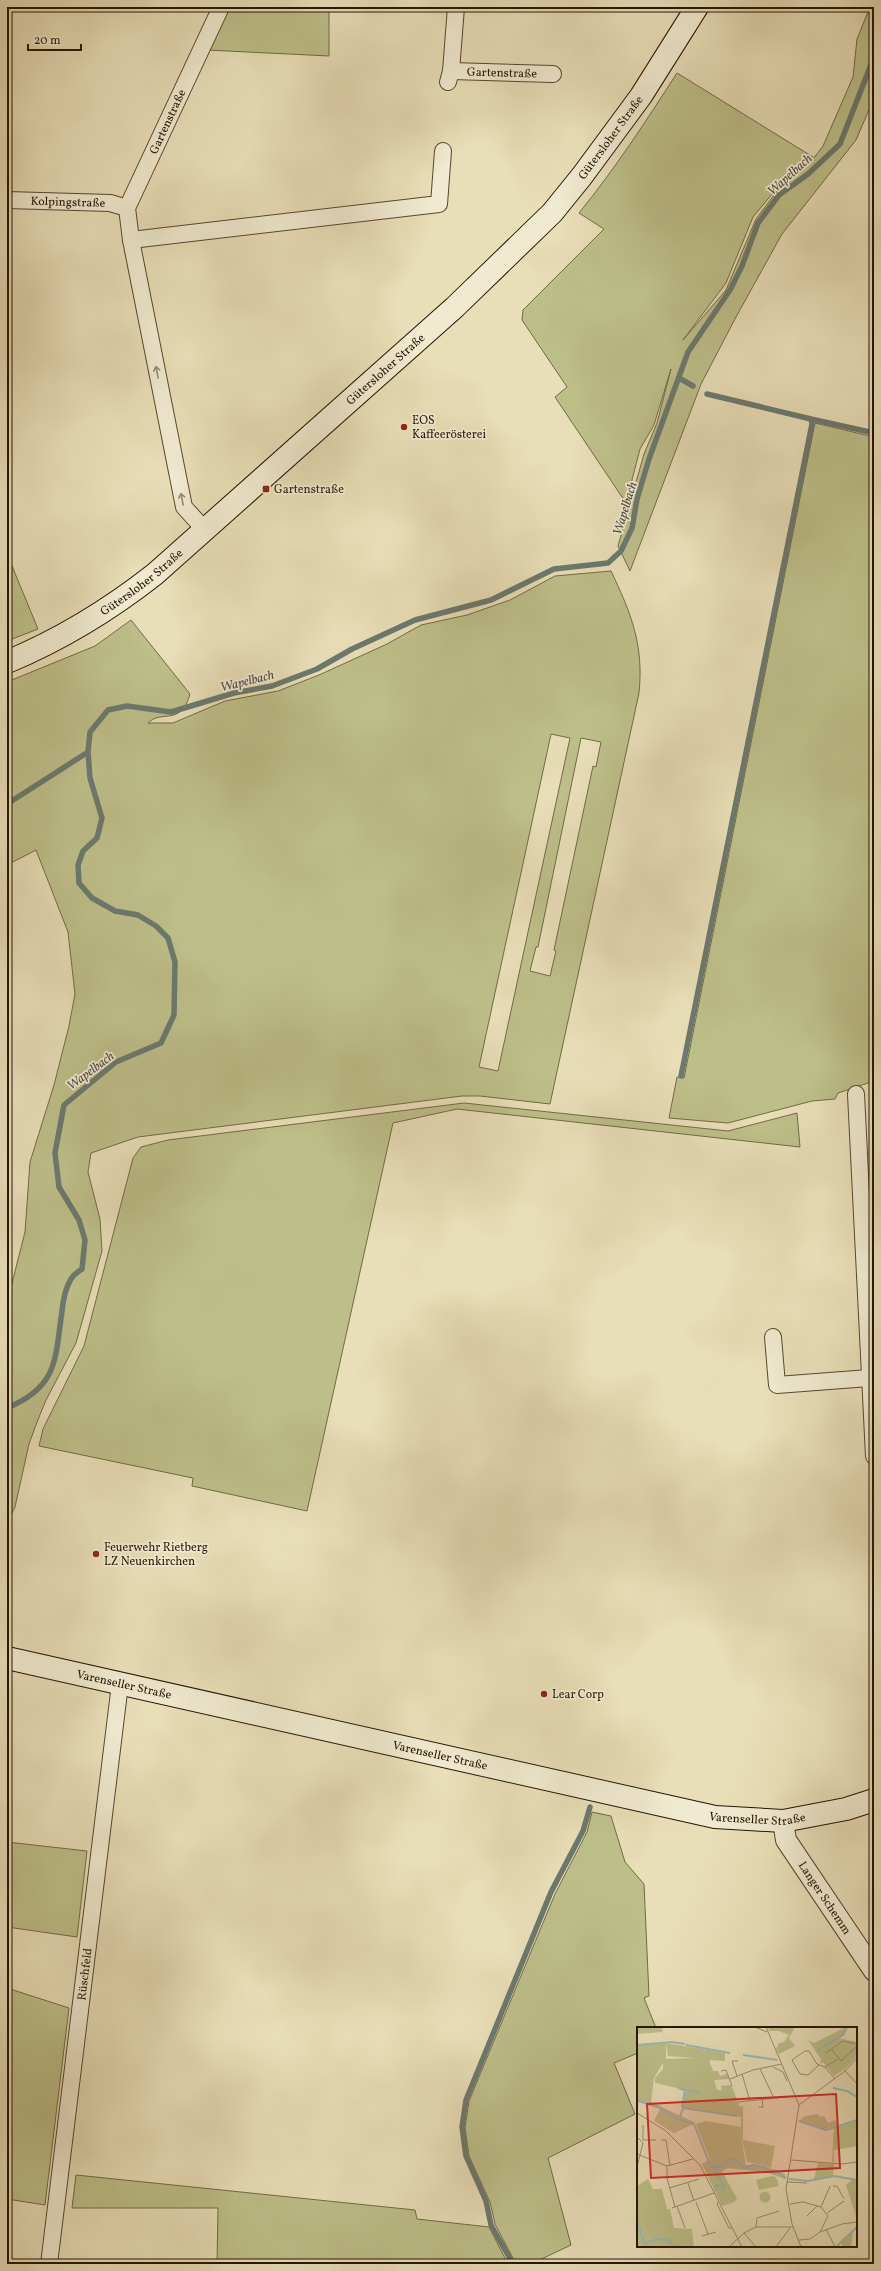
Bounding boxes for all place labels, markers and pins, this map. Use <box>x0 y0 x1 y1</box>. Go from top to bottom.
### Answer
place label: EOS Kaffeerösterei <box>412 413 487 443</box>
marker: EOS Kaffeerösterei <box>399 422 409 432</box>
place label: Gartenstraße <box>274 482 344 498</box>
marker: Gartenstraße <box>261 484 271 494</box>
place label: Feuerwehr Rietberg LZ Neuenkirchen <box>104 1540 208 1570</box>
marker: Feuerwehr Rietberg LZ Neuenkirchen <box>91 1549 101 1559</box>
place label: Lear Corp <box>552 1687 604 1703</box>
marker: Lear Corp <box>539 1689 549 1699</box>

